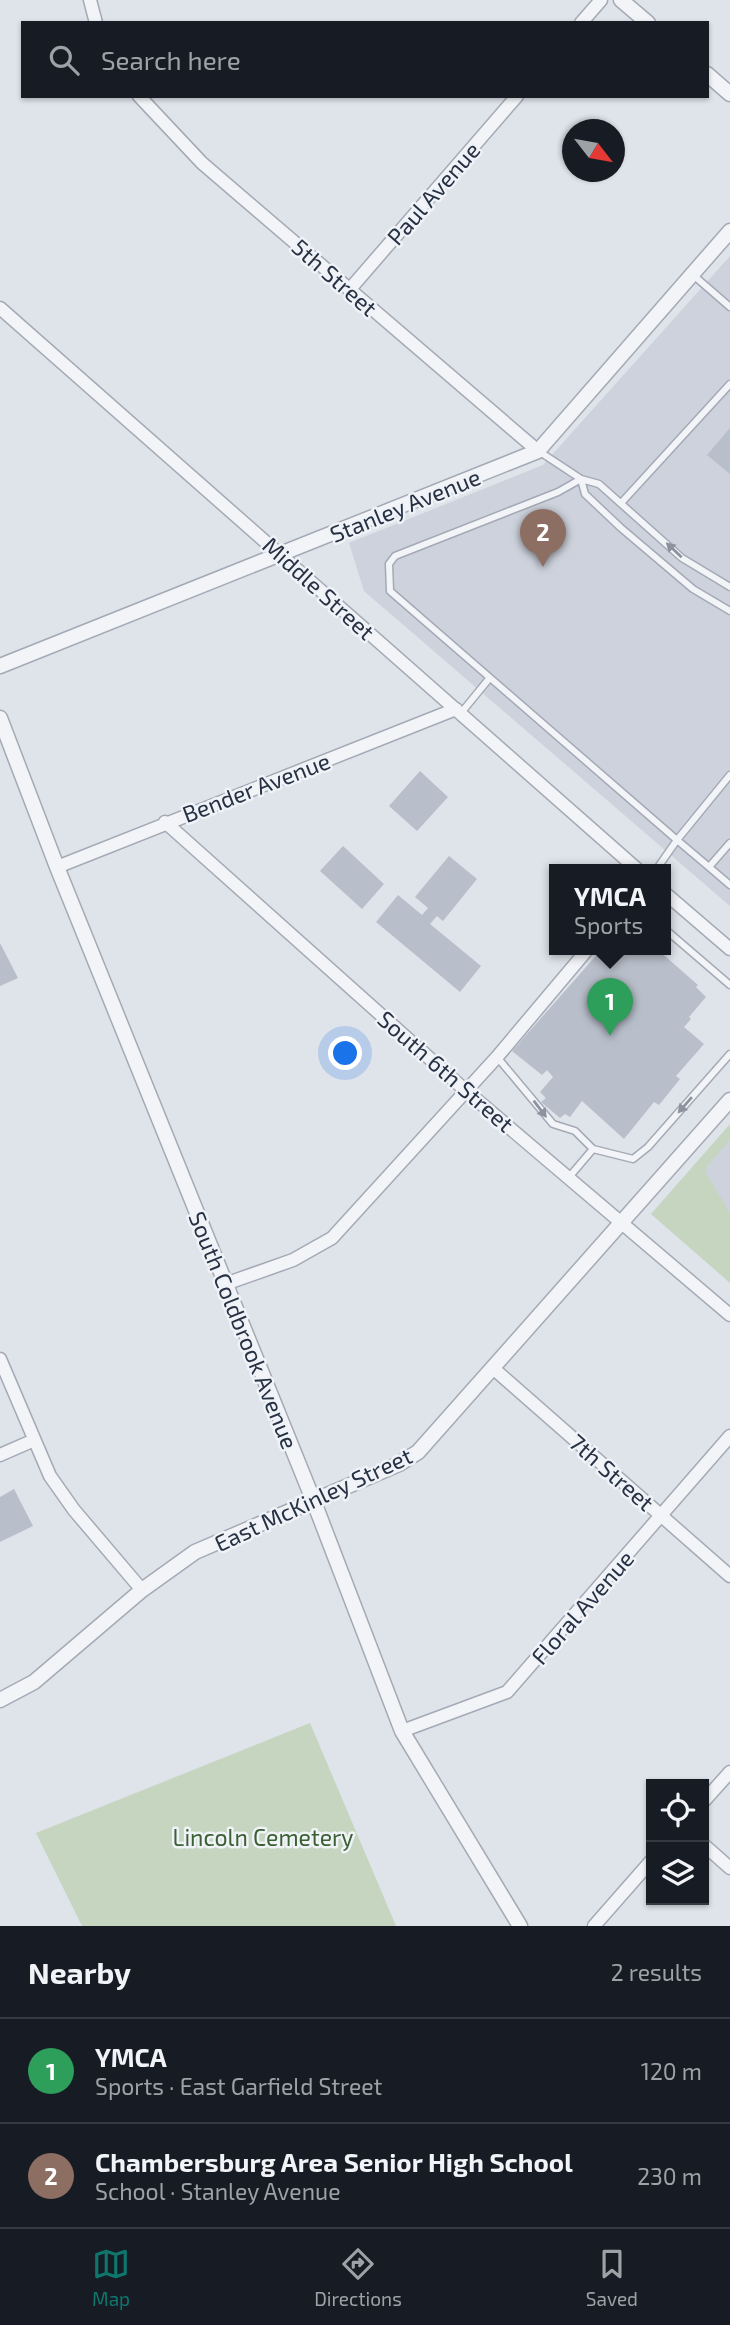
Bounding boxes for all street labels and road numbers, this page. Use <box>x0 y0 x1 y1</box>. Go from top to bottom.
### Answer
street label: Paul Avenue <box>381 136 485 250</box>
street label: 5th Street <box>287 232 383 322</box>
street label: Stanley Avenue <box>326 462 484 548</box>
street label: Middle Street <box>257 531 381 646</box>
street label: Bender Avenue <box>178 746 334 828</box>
street label: South 6th Street <box>372 1004 520 1138</box>
street label: South Coldbrook Avenue <box>183 1207 305 1453</box>
street label: 7th Street <box>564 1428 660 1516</box>
street label: East McKinley Street <box>210 1441 417 1557</box>
street label: Floral Avenue <box>525 1544 639 1670</box>

